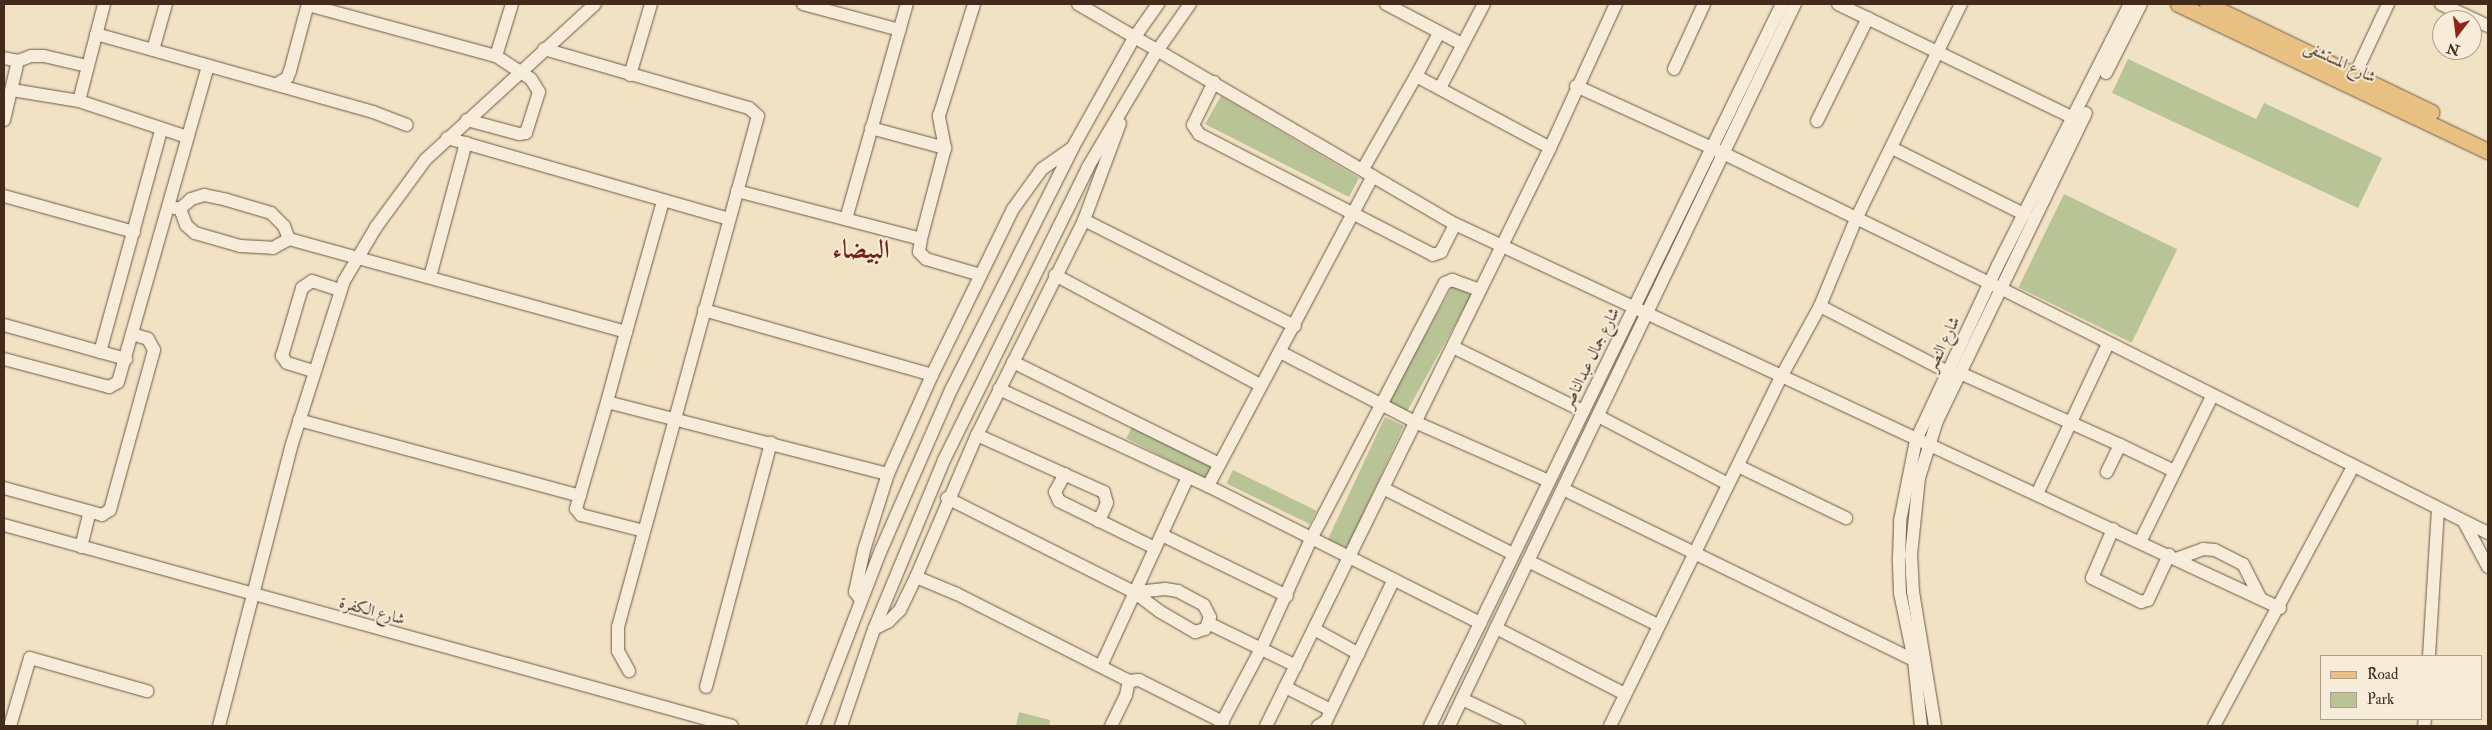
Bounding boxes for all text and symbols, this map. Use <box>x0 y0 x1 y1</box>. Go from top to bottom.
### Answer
north arrow <box>2432 10 2482 60</box>
street label: شارع المستشفى <box>2301 37 2379 87</box>
text: N <box>2445 39 2462 59</box>
district label: البيضاء <box>832 235 890 267</box>
street label: شارع جمال عبدالناصر <box>1558 304 1624 412</box>
street label: شارع النصر <box>1922 314 1964 374</box>
street label: شارع الكفرة <box>337 593 407 629</box>
legend <box>2320 655 2482 720</box>
text: Road <box>2367 665 2398 684</box>
text: Park <box>2367 690 2394 709</box>

